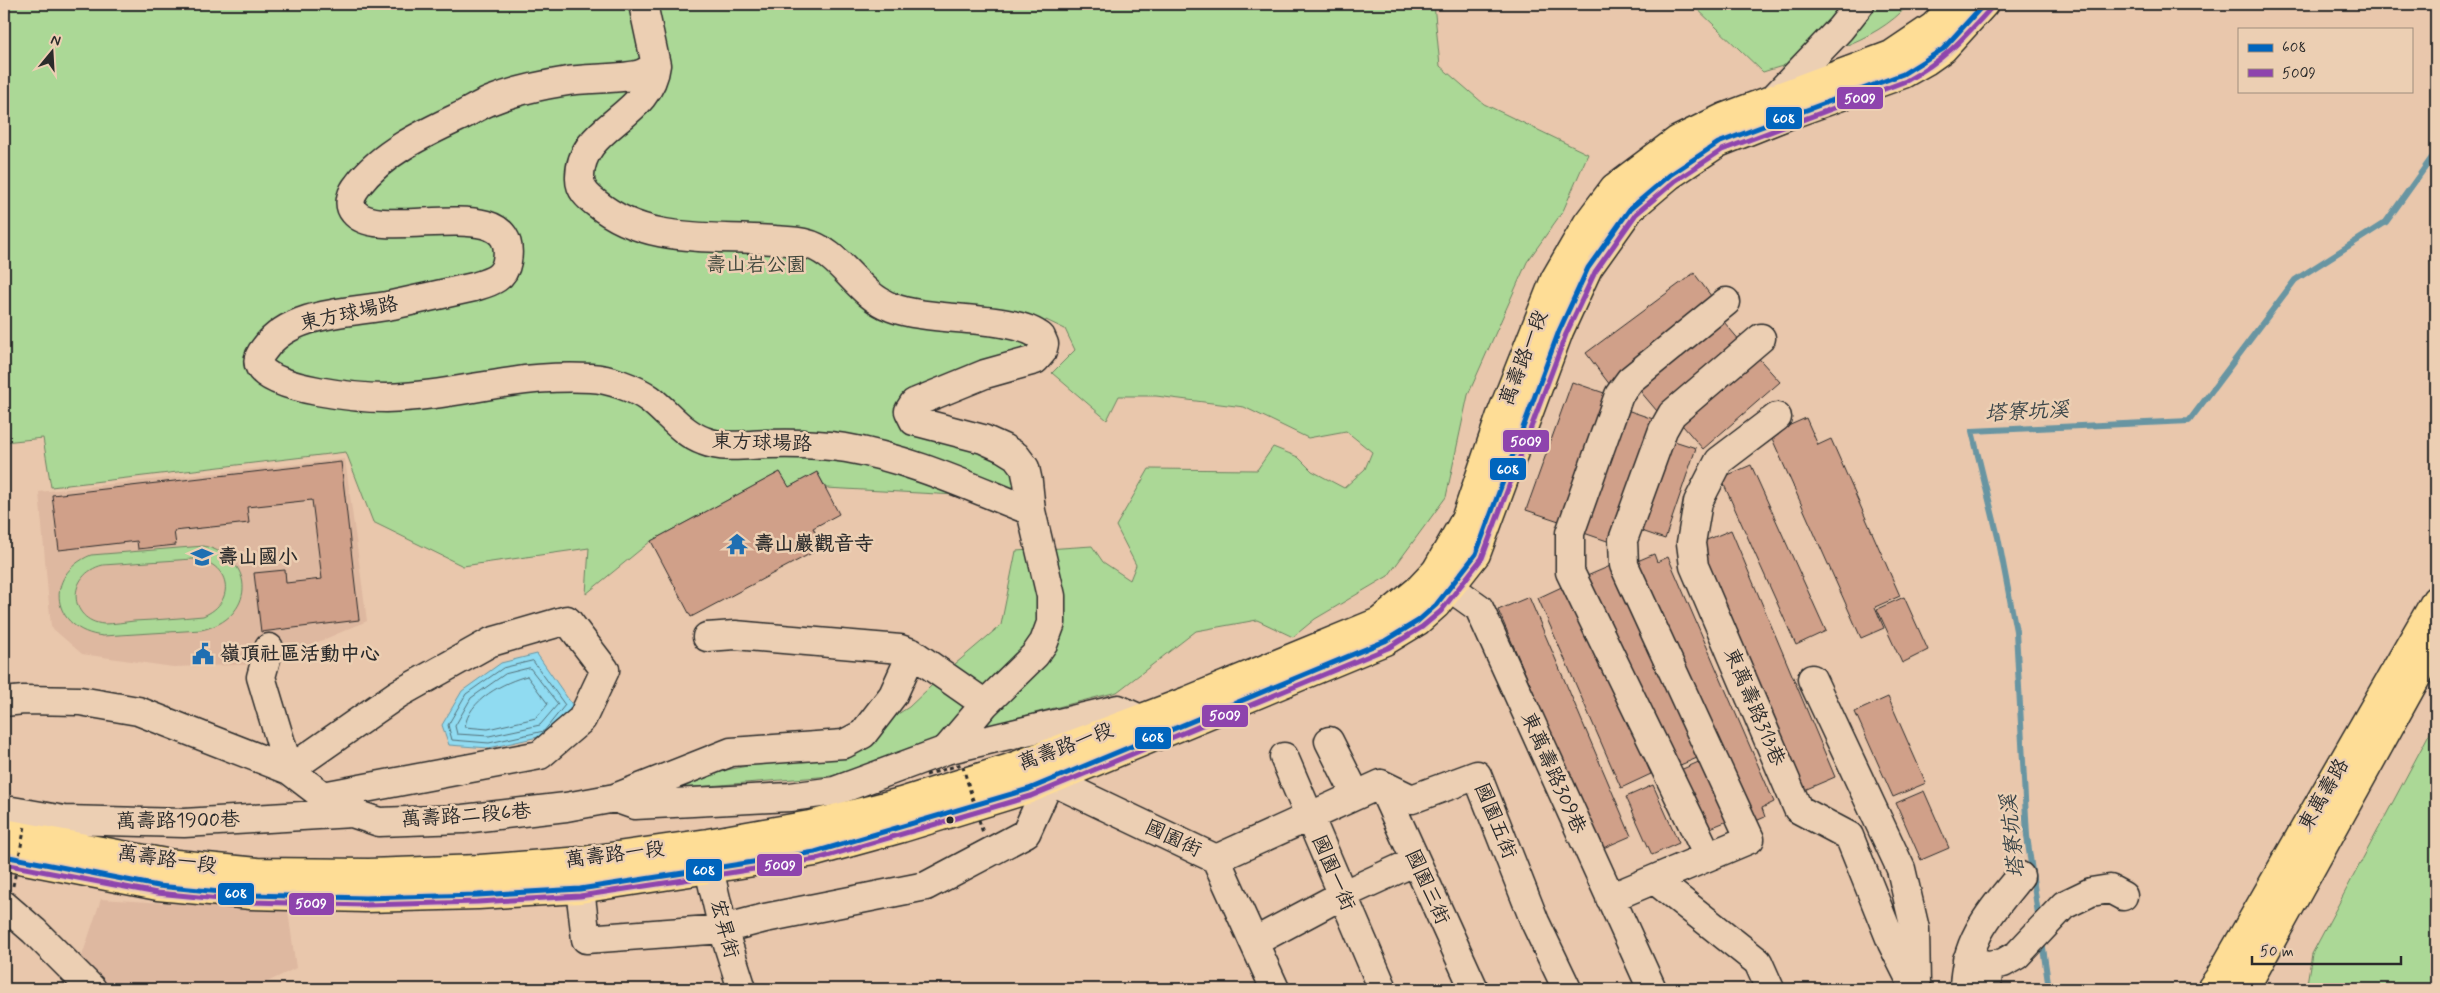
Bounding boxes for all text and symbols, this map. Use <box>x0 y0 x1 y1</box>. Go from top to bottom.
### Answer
north arrow <box>28 28 78 78</box>
legend <box>2238 28 2412 92</box>
text: N <box>48 31 63 51</box>
text: 608 <box>2282 38 2306 58</box>
text: 5009 <box>2282 64 2316 84</box>
line badge: 5009 <box>1836 86 1884 110</box>
text: 5009 <box>1844 90 1876 108</box>
line badge: 608 <box>1765 106 1803 130</box>
text: 608 <box>1773 110 1795 128</box>
park label: 壽山岩公園 <box>706 252 806 279</box>
street label: 東方球場路 <box>297 290 402 338</box>
street label: 萬壽路一段 <box>1493 306 1555 410</box>
water label: 塔寮坑溪 <box>1984 396 2071 428</box>
street label: 東方球場路 <box>712 428 813 458</box>
line badge: 5009 <box>1502 429 1550 453</box>
text: 5009 <box>1510 433 1542 451</box>
line badge: 608 <box>1489 457 1527 481</box>
text: 608 <box>1497 461 1519 479</box>
temple icon: 壽山巖觀音寺 <box>724 531 750 557</box>
place label: 壽山巖觀音寺 <box>754 531 874 558</box>
school or university icon: 壽山國小 <box>189 544 215 570</box>
place label: 壽山國小 <box>218 544 298 571</box>
public building icon: 嶺頂社區活動中心 <box>190 641 216 667</box>
place label: 嶺頂社區活動中心 <box>220 641 380 668</box>
street label: 東萬壽路313巷 <box>1717 644 1791 771</box>
line badge: 5009 <box>1201 704 1249 728</box>
text: 5009 <box>1209 707 1241 725</box>
street label: 東萬壽路309巷 <box>1514 708 1592 839</box>
street label: 萬壽路一段 <box>1014 716 1118 778</box>
line badge: 608 <box>1134 726 1172 750</box>
text: 608 <box>1142 729 1164 747</box>
street label: 東萬壽路 <box>2292 753 2356 836</box>
street label: 國園五街 <box>1467 779 1523 863</box>
water label: 塔寮坑溪 <box>1995 792 2031 879</box>
street label: 萬壽路二段6巷 <box>400 798 533 834</box>
street label: 萬壽路1900巷 <box>116 806 241 836</box>
street label: 國園街 <box>1140 814 1206 864</box>
unlabelled marker <box>945 815 955 825</box>
street label: 國園一街 <box>1305 831 1361 915</box>
street label: 萬壽路一段 <box>564 836 666 874</box>
street label: 萬壽路一段 <box>116 840 218 880</box>
street label: 國園三街 <box>1398 845 1456 929</box>
line badge: 5009 <box>756 853 803 877</box>
text: 5009 <box>764 857 796 875</box>
line badge: 608 <box>685 858 723 882</box>
text: 608 <box>693 862 715 880</box>
line badge: 608 <box>217 882 255 906</box>
text: 608 <box>225 885 247 903</box>
line badge: 5009 <box>288 892 335 916</box>
text: 5009 <box>295 895 327 913</box>
street label: 宏昇街 <box>703 897 745 961</box>
scale bar <box>2252 933 2401 965</box>
text: 50 m <box>2260 942 2294 962</box>

